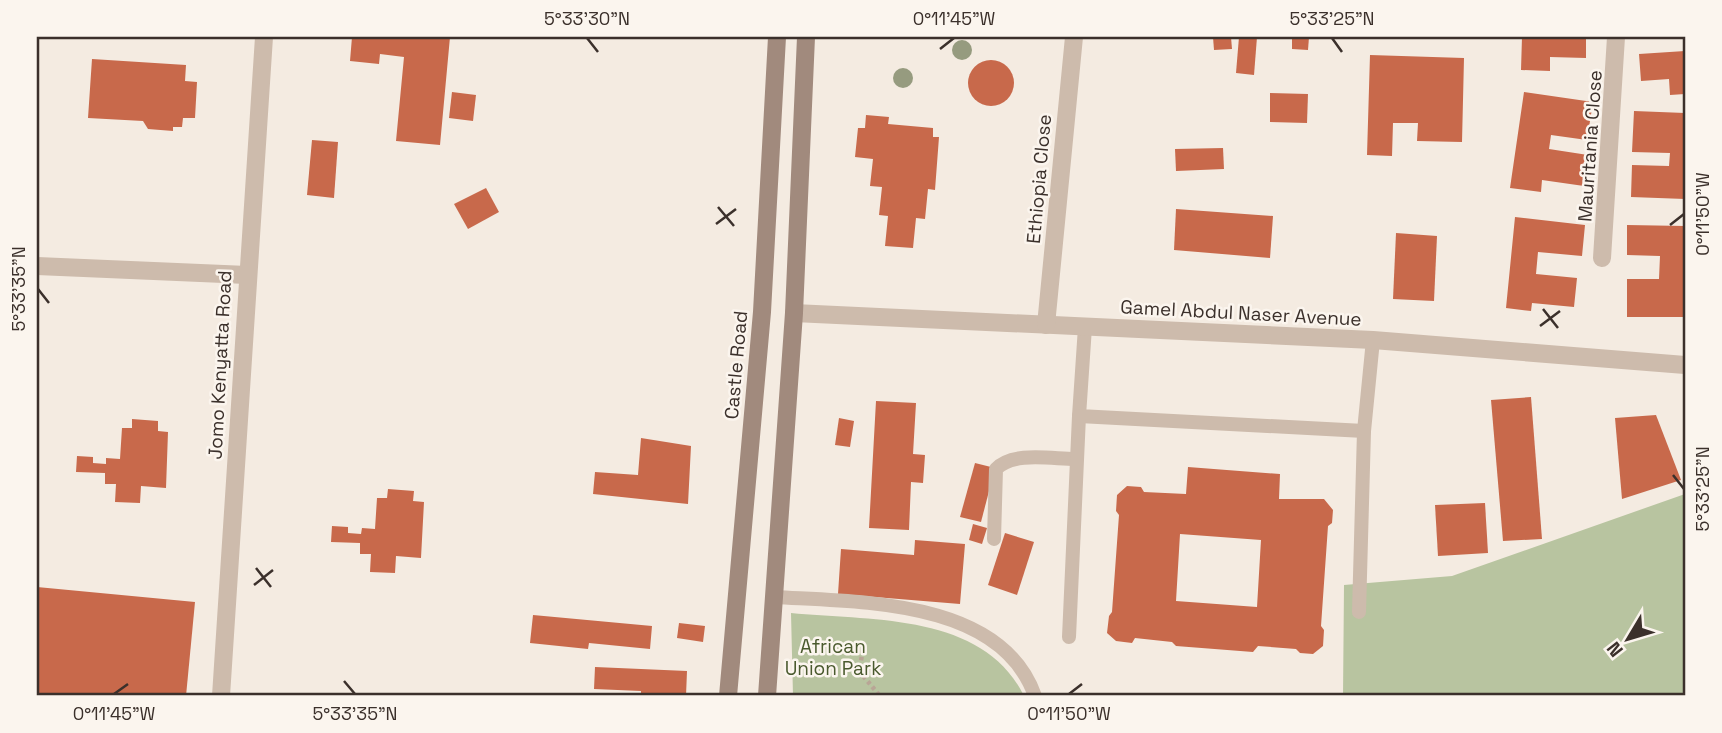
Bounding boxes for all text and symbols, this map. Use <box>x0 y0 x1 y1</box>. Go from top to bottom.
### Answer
text: 5°33'30"N <box>544 7 630 30</box>
text: 0°11'45"W <box>913 7 996 30</box>
text: 5°33'25"N <box>1289 7 1375 30</box>
street label: Mauritania Close <box>1572 69 1608 223</box>
street label: Ethiopia Close <box>1021 113 1057 245</box>
text: 0°11'50"W <box>1691 172 1714 256</box>
text: 5°33'35"N <box>7 246 30 332</box>
street label: Jomo Kenyatta Road <box>203 270 237 460</box>
street label: Gamel Abdul Naser Avenue <box>1120 294 1362 332</box>
street label: Castle Road <box>719 310 753 420</box>
text: 5°33'25"N <box>1691 446 1714 532</box>
north arrow <box>1592 604 1662 674</box>
park label: African Union Park <box>785 634 881 681</box>
text: N <box>1601 636 1629 662</box>
text: 0°11'45"W <box>73 702 156 725</box>
text: 5°33'35"N <box>312 702 398 725</box>
text: 0°11'50"W <box>1027 702 1111 725</box>

